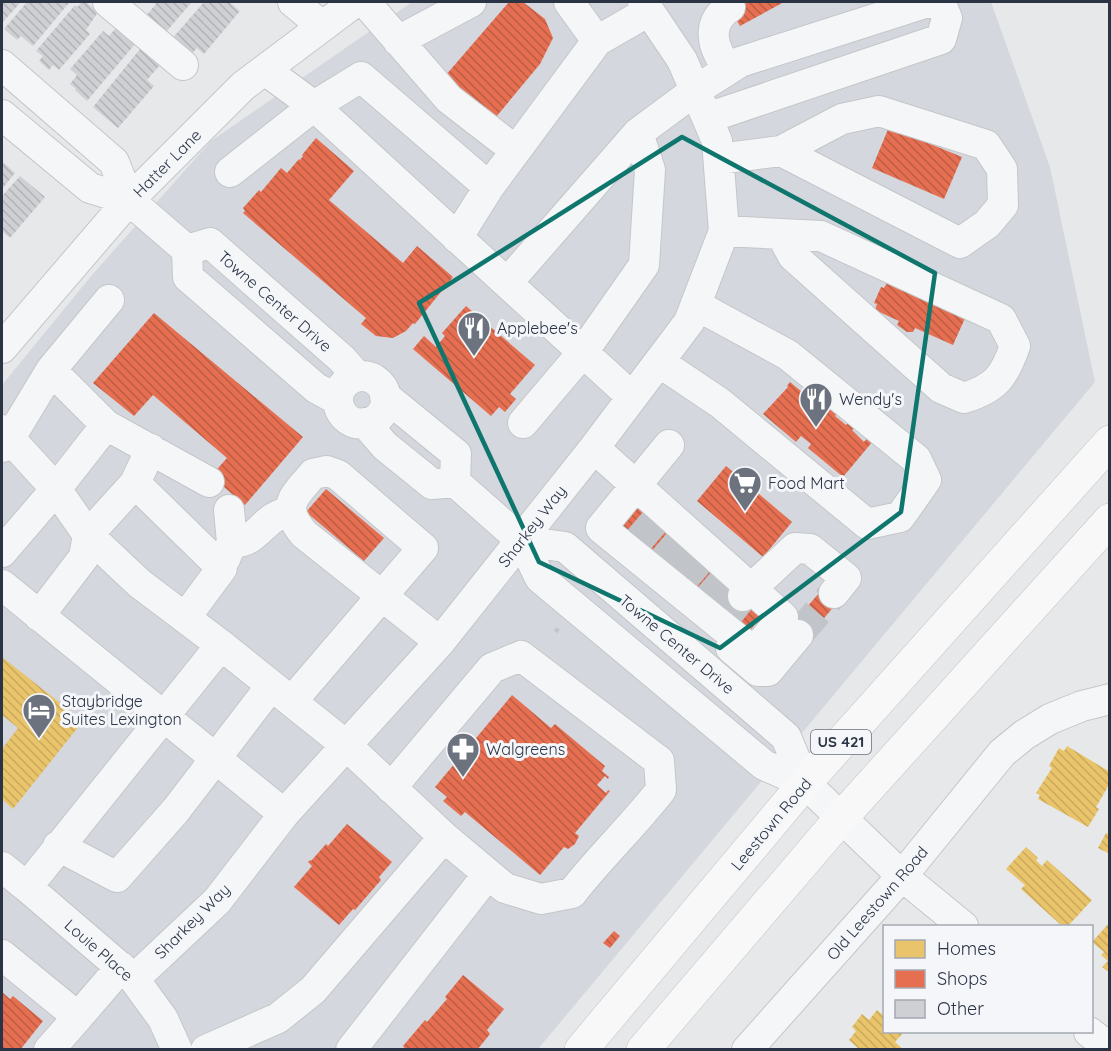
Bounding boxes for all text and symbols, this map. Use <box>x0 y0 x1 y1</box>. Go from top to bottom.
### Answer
street label: Hatter Lane <box>129 125 205 201</box>
street label: Towne Center Drive <box>214 246 336 356</box>
restaurant icon: Applebee's <box>456 310 492 357</box>
place label: Applebee's <box>497 318 578 338</box>
restaurant icon: Wendy's <box>798 381 834 428</box>
place label: Wendy's <box>839 389 902 409</box>
supermarket icon: Food Mart <box>727 465 763 512</box>
place label: Food Mart <box>768 473 845 493</box>
street label: Sharkey Way <box>494 481 570 571</box>
street label: Towne Center Drive <box>615 590 739 698</box>
place label: Staybridge Suites Lexington <box>62 691 182 729</box>
hotel icon: Staybridge Suites Lexington <box>21 692 57 739</box>
road number: US 421 <box>811 730 871 754</box>
pharmacy icon: Walgreens <box>445 731 481 778</box>
place label: Walgreens <box>486 739 565 759</box>
street label: Leestown Road <box>727 774 815 874</box>
street label: Old Leestown Road <box>822 842 932 964</box>
street label: Sharkey Way <box>150 879 234 963</box>
street label: Louie Place <box>61 915 137 985</box>
legend <box>883 925 1093 1033</box>
text: Homes <box>937 937 996 960</box>
text: Shops <box>937 967 988 990</box>
text: Other <box>937 997 984 1020</box>

